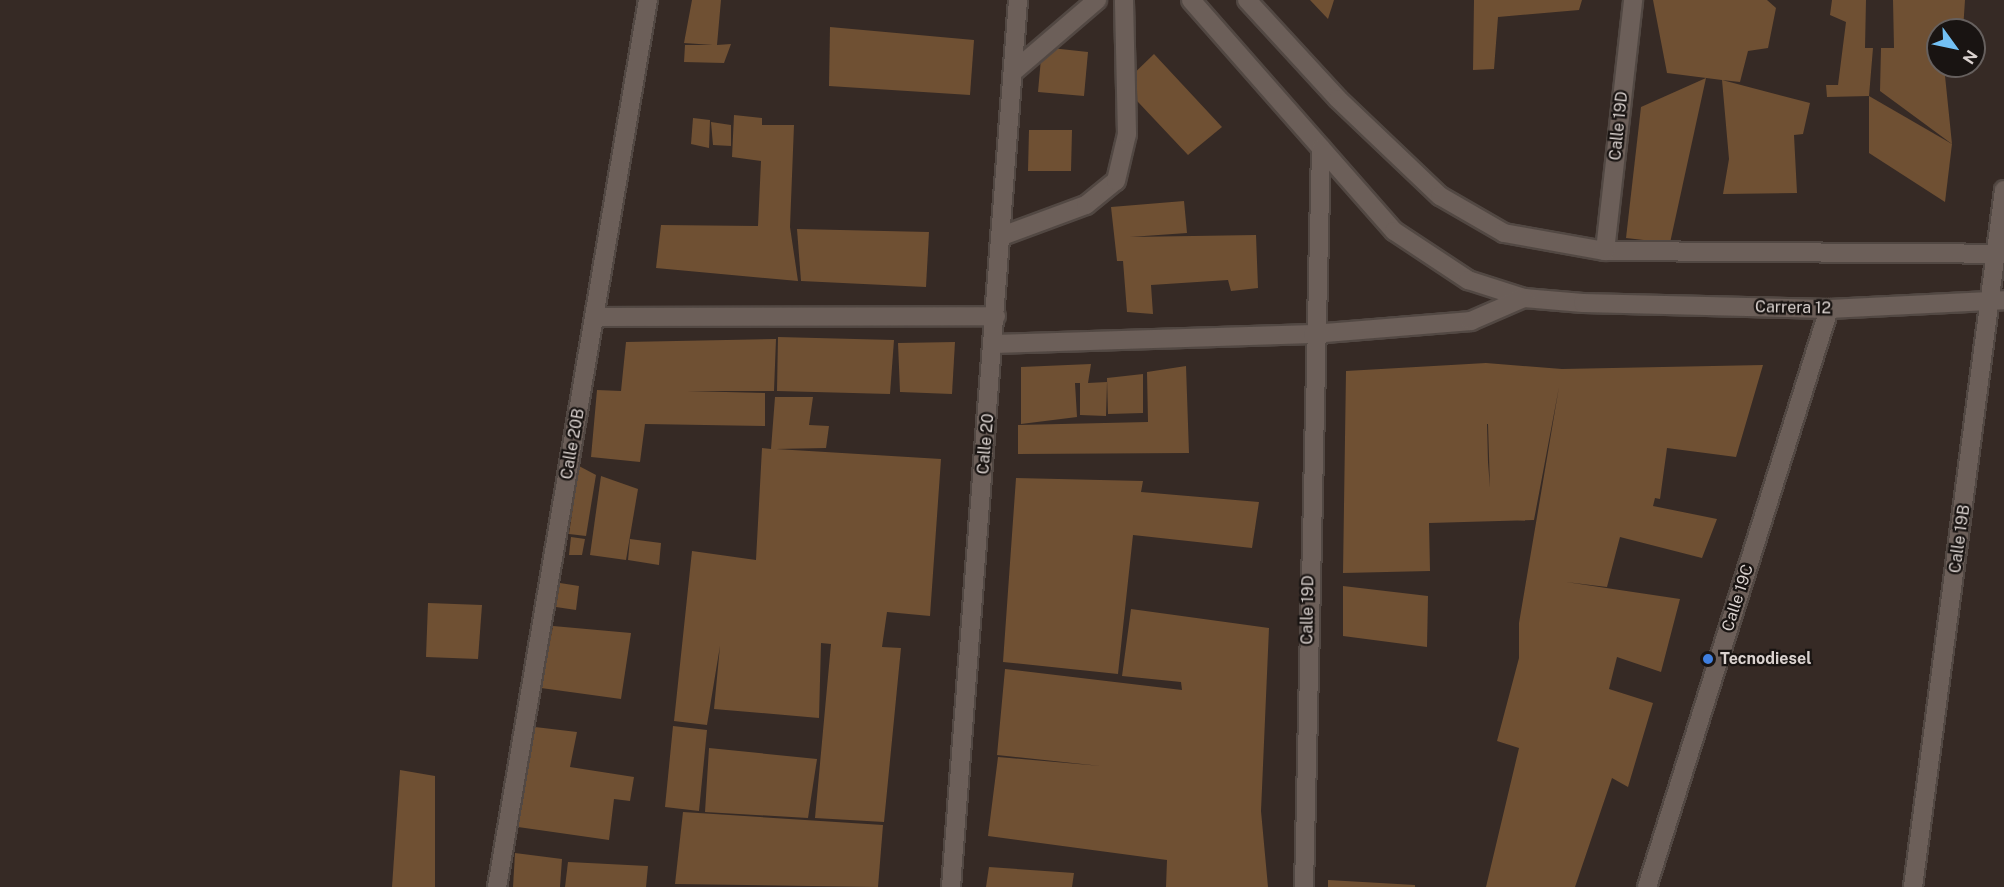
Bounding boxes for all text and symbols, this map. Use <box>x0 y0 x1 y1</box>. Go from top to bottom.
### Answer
north arrow <box>1926 18 1986 78</box>
text: N <box>1958 47 1981 67</box>
street label: Calle 19D <box>1606 91 1632 161</box>
street label: Carrera 12 <box>1755 298 1831 318</box>
street label: Calle 20B <box>557 407 589 481</box>
street label: Calle 20 <box>974 413 998 475</box>
street label: Calle 19B <box>1946 504 1974 574</box>
street label: Calle 19C <box>1718 562 1758 634</box>
street label: Calle 19D <box>1298 575 1318 645</box>
place label: Tecnodiesel <box>1720 649 1811 669</box>
marker: Tecnodiesel <box>1701 652 1715 666</box>

